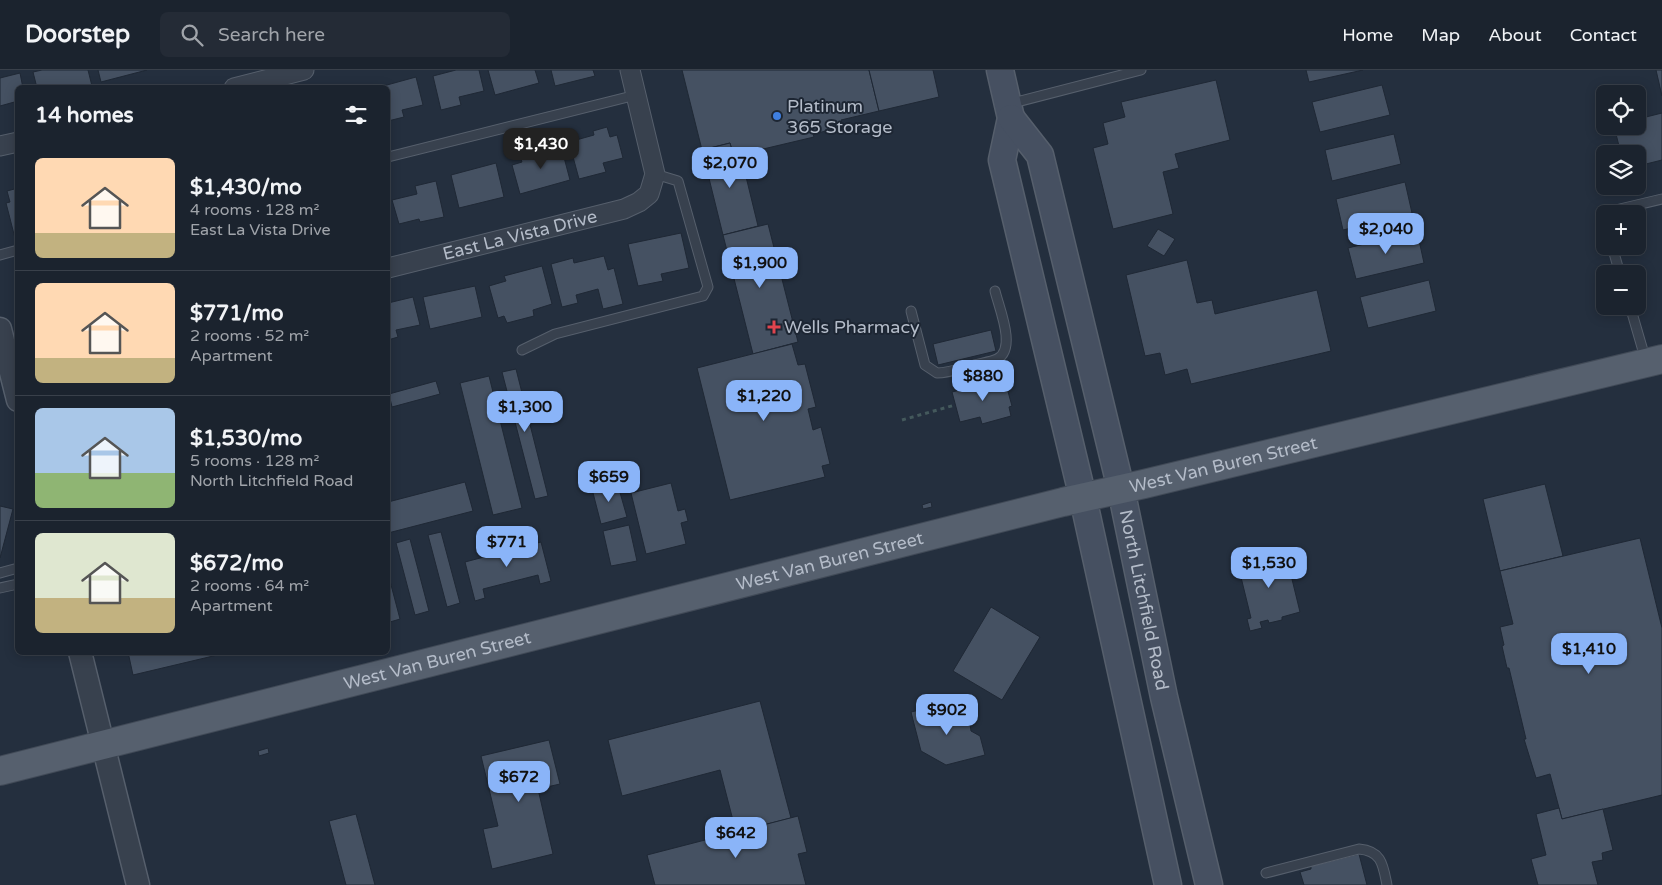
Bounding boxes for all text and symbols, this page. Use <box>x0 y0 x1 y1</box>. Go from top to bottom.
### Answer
search box <box>160 12 510 57</box>
text: Doorstep <box>25 20 130 49</box>
icon: search <box>178 21 206 49</box>
text: Search here <box>218 24 325 46</box>
text: Home <box>1342 24 1393 46</box>
text: Map <box>1421 24 1460 46</box>
text: About <box>1488 24 1542 46</box>
text: Contact <box>1570 24 1637 46</box>
map controls <box>1596 85 1646 315</box>
button: locate <box>1596 85 1646 135</box>
place label: Platinum 365 Storage <box>787 95 893 138</box>
icon: filters <box>342 101 370 129</box>
text: 14 homes <box>35 103 134 128</box>
marker: Platinum 365 Storage <box>771 110 783 122</box>
pin: $1,430 <box>500 128 582 170</box>
text: $1,430 <box>514 134 568 154</box>
button: layers <box>1596 145 1646 195</box>
pin: $2,070 <box>689 146 771 189</box>
text: $2,070 <box>703 153 757 173</box>
text: $1,430/mo <box>190 175 302 200</box>
icon: home <box>75 178 135 238</box>
text: 4 rooms · 128 m² <box>190 200 319 220</box>
street label: East La Vista Drive <box>440 205 599 265</box>
button: + <box>1596 205 1646 255</box>
pin: $2,040 <box>1345 212 1427 255</box>
text: $2,040 <box>1359 219 1413 239</box>
text: East La Vista Drive <box>190 220 331 240</box>
pin: $1,900 <box>719 246 801 289</box>
text: $1,900 <box>733 253 787 273</box>
button: − <box>1596 265 1646 315</box>
text: $771/mo <box>190 301 284 326</box>
icon: home <box>75 303 135 363</box>
place label: Wells Pharmacy <box>784 316 920 338</box>
marker: Wells Pharmacy <box>768 321 780 333</box>
text: 2 rooms · 52 m² <box>190 326 309 346</box>
text: Apartment <box>190 346 273 366</box>
pin: $880 <box>953 360 1013 402</box>
text: $880 <box>963 366 1003 386</box>
pin: $1,220 <box>723 380 805 422</box>
text: $1,220 <box>737 386 791 406</box>
pin: $1,300 <box>484 390 566 433</box>
text: $1,300 <box>498 397 552 417</box>
text: $1,530/mo <box>190 426 302 451</box>
icon: home <box>75 428 135 488</box>
street label: West Van Buren Street <box>1127 432 1319 498</box>
text: 5 rooms · 128 m² <box>190 451 319 471</box>
pin: $659 <box>579 460 639 503</box>
text: $659 <box>589 467 629 487</box>
text: North Litchfield Road <box>190 471 353 491</box>
street label: North Litchfield Road <box>1115 508 1173 692</box>
pin: $771 <box>477 526 537 568</box>
street label: West Van Buren Street <box>734 527 926 595</box>
text: $771 <box>487 532 527 552</box>
pin: $1,530 <box>1228 546 1310 589</box>
text: $672/mo <box>190 551 284 576</box>
icon: home <box>75 553 135 613</box>
text: $1,530 <box>1242 553 1296 573</box>
text: 2 rooms · 64 m² <box>190 576 309 596</box>
text: Apartment <box>190 596 273 616</box>
street label: West Van Buren Street <box>341 626 533 695</box>
pin: $1,410 <box>1548 632 1630 675</box>
text: $1,410 <box>1562 639 1616 659</box>
pin: $902 <box>917 694 977 736</box>
text: $902 <box>927 700 967 720</box>
pin: $672 <box>489 760 549 803</box>
text: $672 <box>499 767 539 787</box>
pin: $642 <box>706 816 766 859</box>
text: $642 <box>716 823 756 843</box>

